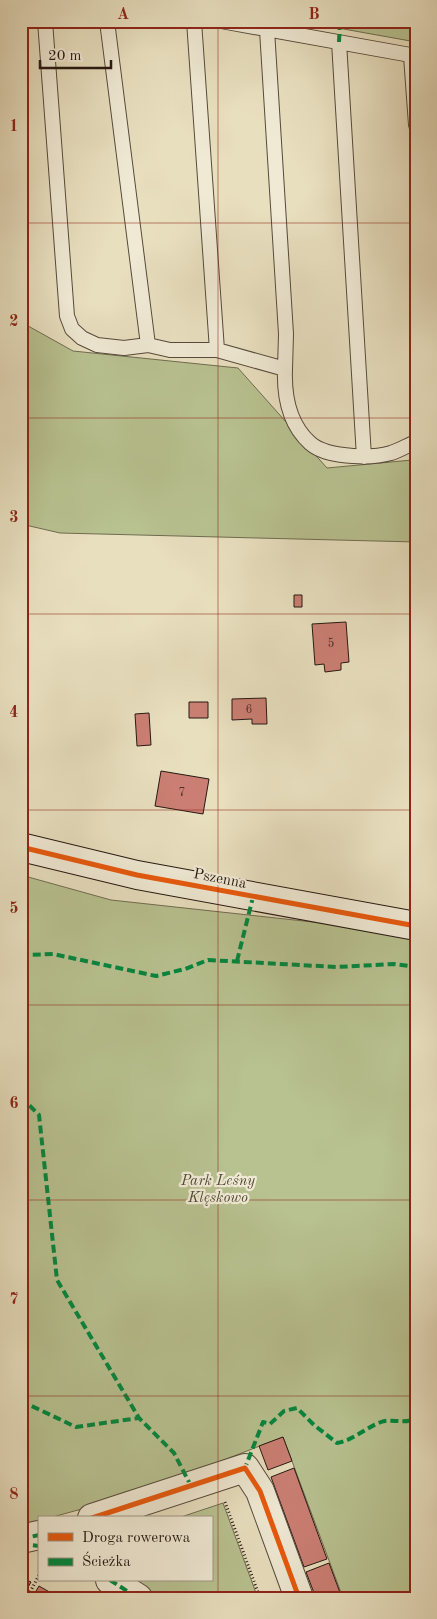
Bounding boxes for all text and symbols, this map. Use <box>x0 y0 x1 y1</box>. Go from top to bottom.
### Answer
text: A <box>117 7 129 23</box>
text: B <box>308 7 320 23</box>
scale bar <box>40 38 111 70</box>
text: 20 m <box>48 49 82 64</box>
text: 1 <box>9 119 19 135</box>
text: 2 <box>9 314 19 330</box>
text: 3 <box>9 510 19 526</box>
house number: 5 <box>328 637 335 650</box>
house number: 6 <box>246 704 253 716</box>
text: 4 <box>9 705 19 721</box>
house number: 7 <box>179 787 185 799</box>
street label: Pszenna <box>192 867 248 892</box>
text: 5 <box>9 901 19 917</box>
text: 6 <box>9 1096 19 1112</box>
park label: Park Leśny Klęskowo <box>180 1174 255 1206</box>
text: 7 <box>9 1292 19 1308</box>
text: 8 <box>9 1487 19 1503</box>
legend <box>38 1516 212 1582</box>
text: Droga rowerowa <box>82 1531 191 1546</box>
text: Ścieżka <box>82 1551 131 1570</box>

